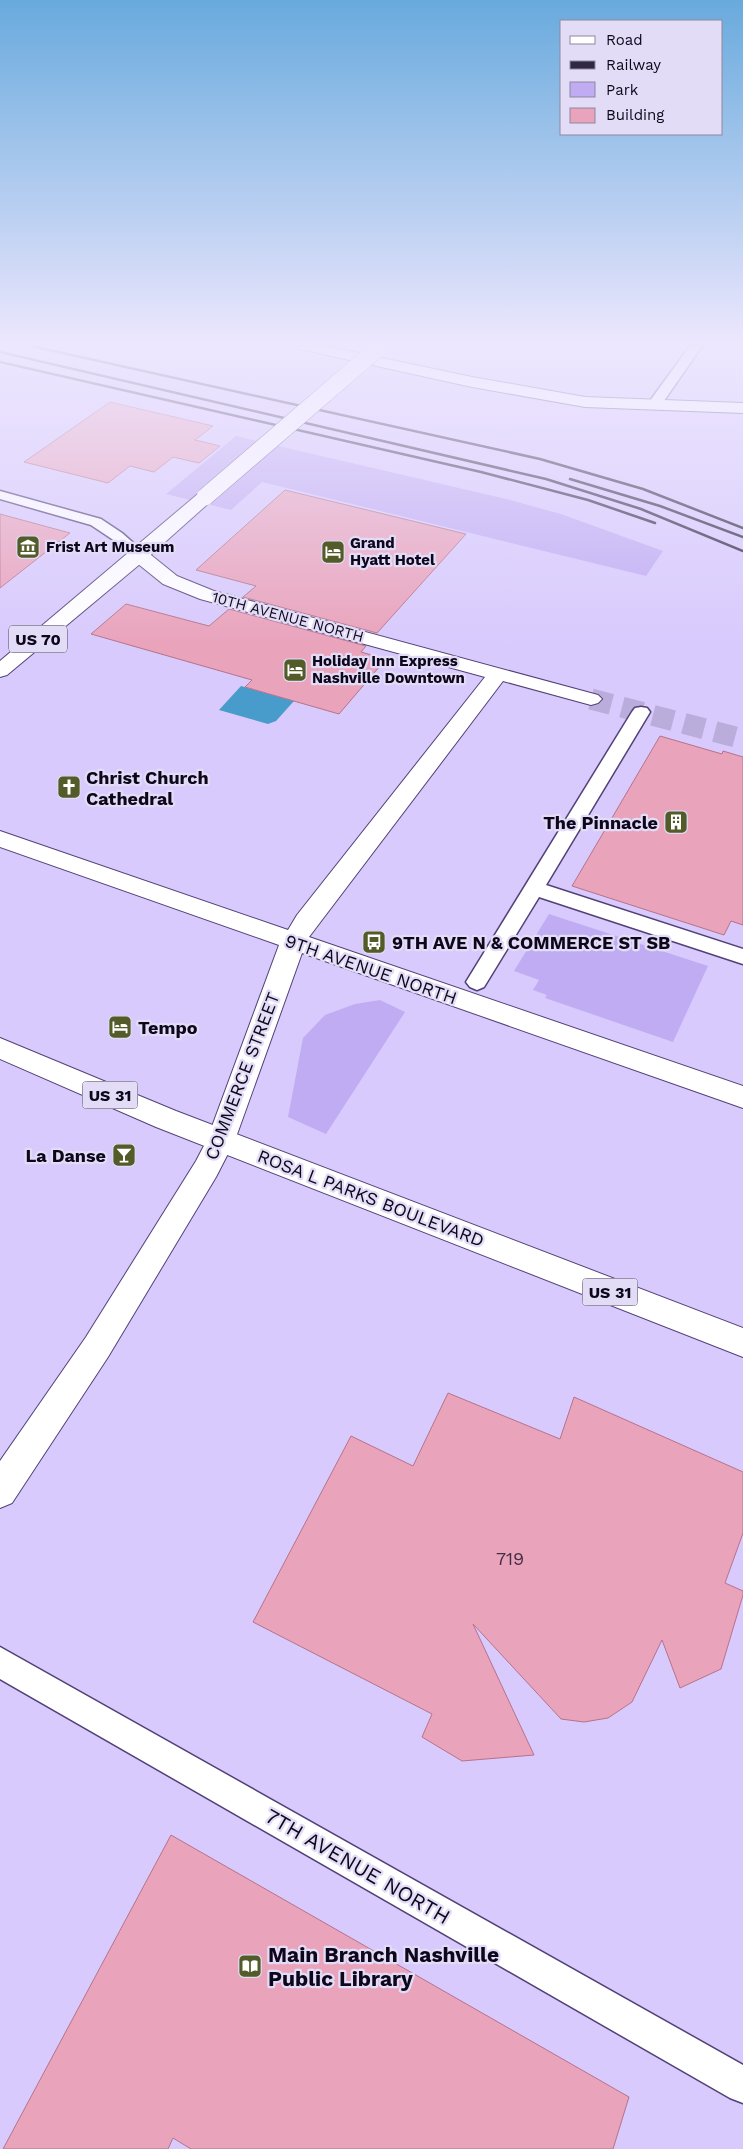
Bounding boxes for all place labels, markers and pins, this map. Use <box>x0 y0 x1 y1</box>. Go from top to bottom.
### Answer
museum icon: Frist Art Museum <box>15 534 41 560</box>
place label: Grand Hyatt Hotel <box>350 534 435 569</box>
place label: Frist Art Museum <box>46 538 174 556</box>
hotel icon: Grand Hyatt Hotel <box>320 539 346 565</box>
place label: Holiday Inn Express Nashville Downtown <box>312 652 465 687</box>
hotel icon: Holiday Inn Express Nashville Downtown <box>282 657 308 683</box>
place label: Christ Church Cathedral <box>86 767 209 809</box>
church icon: Christ Church Cathedral <box>56 774 82 800</box>
building icon: The Pinnacle <box>663 809 689 835</box>
place label: The Pinnacle <box>543 812 658 833</box>
bus stop icon: 9TH AVE N & COMMERCE ST SB <box>361 929 387 955</box>
place label: 9TH AVE N & COMMERCE ST SB <box>392 932 670 953</box>
hotel icon: Tempo <box>107 1014 133 1040</box>
place label: Tempo <box>138 1017 198 1038</box>
bar icon: La Danse <box>111 1142 137 1168</box>
place label: La Danse <box>25 1145 106 1166</box>
place label: Main Branch Nashville Public Library <box>268 1942 499 1991</box>
library icon: Main Branch Nashville Public Library <box>237 1953 263 1979</box>

